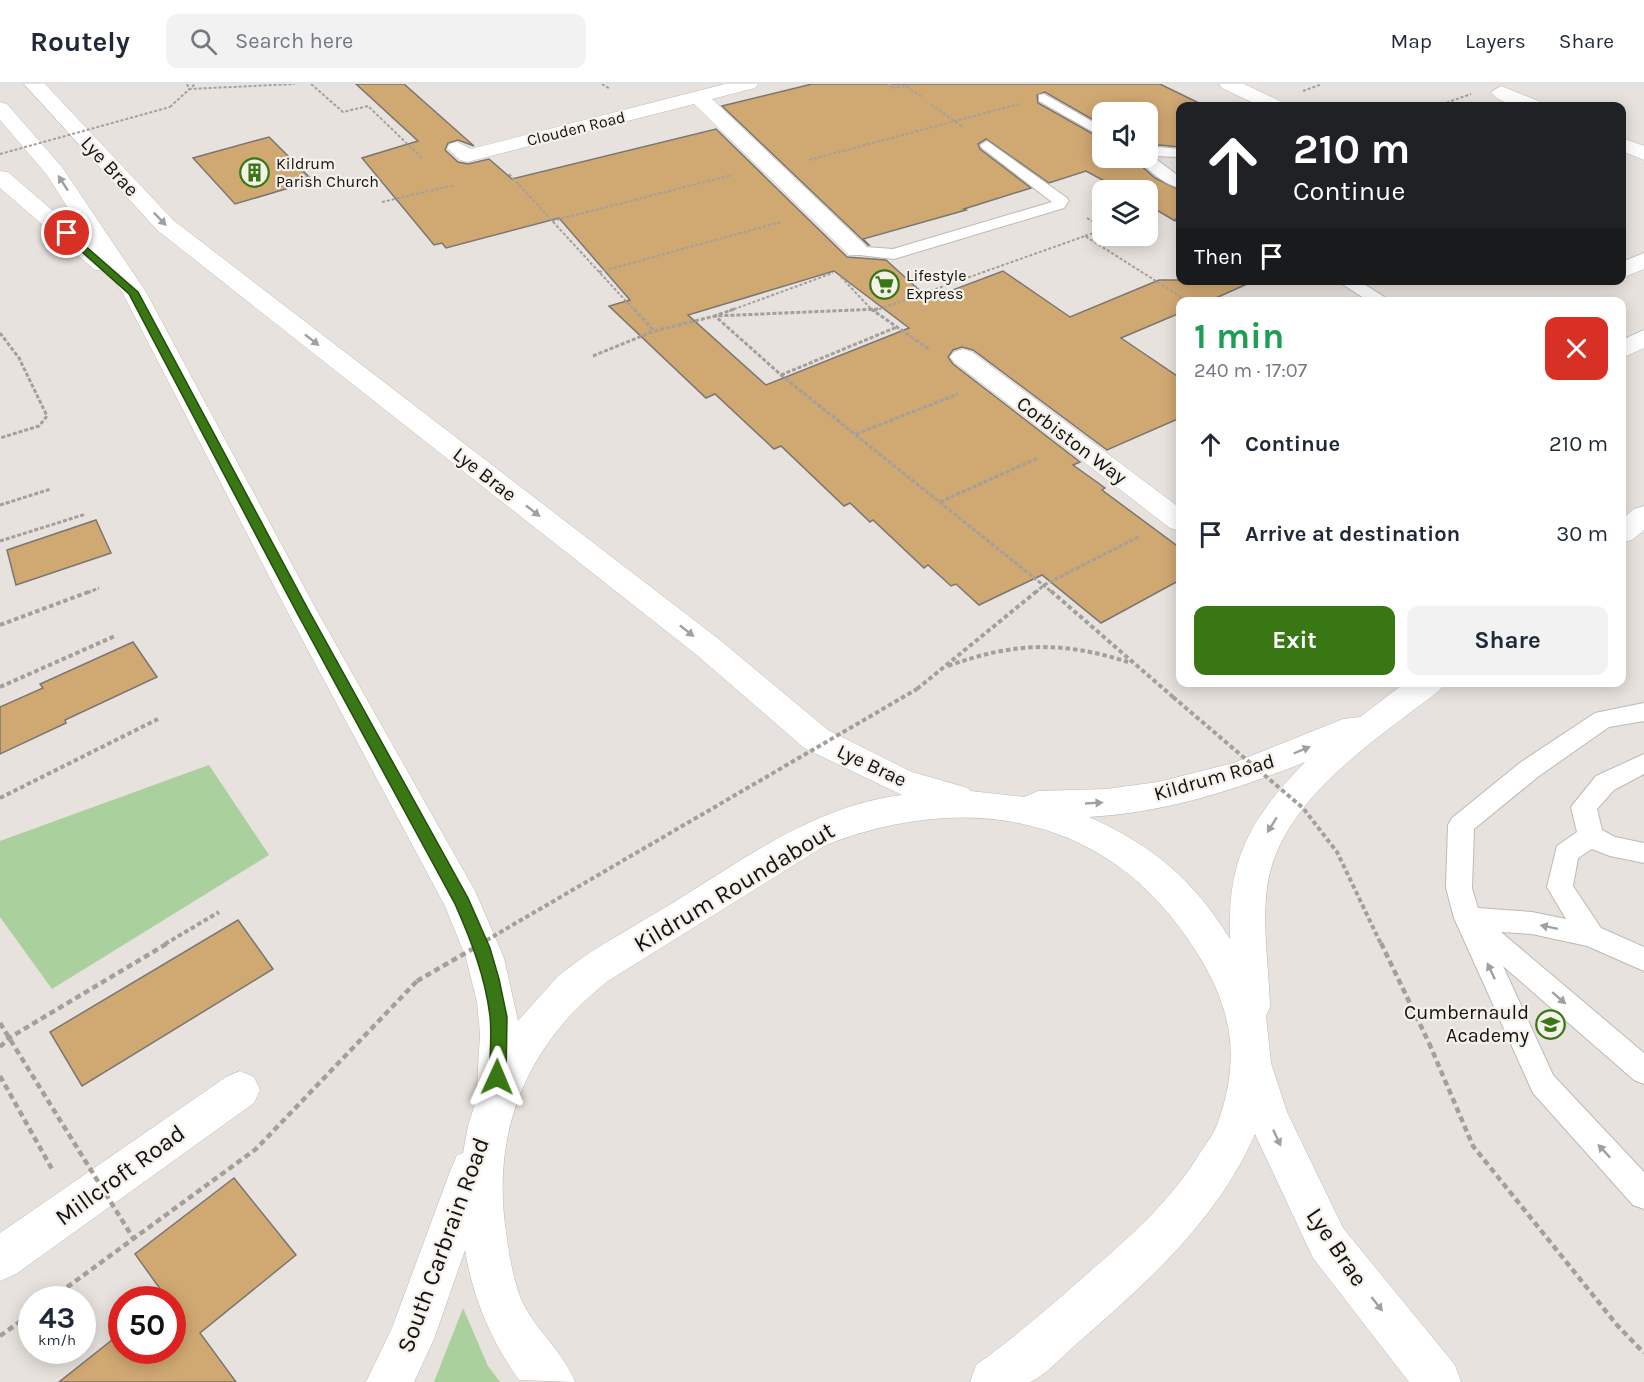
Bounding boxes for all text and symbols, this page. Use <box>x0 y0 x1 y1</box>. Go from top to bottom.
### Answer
search box <box>166 14 586 68</box>
text: Routely <box>30 25 130 58</box>
icon: search <box>187 25 220 58</box>
text: Search here <box>235 28 353 54</box>
text: Map <box>1390 29 1432 53</box>
text: Layers <box>1465 29 1526 53</box>
text: Share <box>1559 29 1614 53</box>
map controls <box>1092 102 1158 246</box>
button: sound <box>1092 102 1158 168</box>
street label: Clouden Road <box>525 107 627 150</box>
text: 210 m <box>1293 124 1410 174</box>
icon: ahead <box>1194 126 1272 204</box>
street label: Lye Brae <box>76 131 143 201</box>
place label: Kildrum Parish Church <box>276 154 379 191</box>
building icon: Kildrum Parish Church <box>239 156 271 188</box>
one-way arrow <box>57 174 68 191</box>
text: Continue <box>1293 175 1405 207</box>
button: layers <box>1092 180 1158 246</box>
pin <box>41 207 92 258</box>
one-way arrow <box>152 212 166 226</box>
icon: arrive <box>50 216 83 249</box>
icon: arrive <box>1255 240 1288 273</box>
text: Then <box>1194 244 1243 270</box>
place label: Lifestyle Express <box>906 266 967 303</box>
supermarket icon: Lifestyle Express <box>869 268 901 300</box>
text: 1 min <box>1194 315 1284 357</box>
button: close <box>1545 317 1608 380</box>
one-way arrow <box>305 333 320 345</box>
text: 240 m · 17:07 <box>1194 359 1307 382</box>
street label: Corbiston Way <box>1012 392 1131 489</box>
icon: ahead <box>1194 428 1227 461</box>
text: Continue <box>1245 431 1340 457</box>
text: 210 m <box>1549 431 1608 457</box>
street label: Lye Brae <box>448 443 521 506</box>
one-way arrow <box>525 505 540 517</box>
icon: arrive <box>1194 518 1227 551</box>
text: Arrive at destination <box>1245 521 1460 547</box>
text: 30 m <box>1556 521 1608 547</box>
button: Exit <box>1194 606 1395 675</box>
button: Share <box>1407 606 1608 675</box>
one-way arrow <box>679 624 694 636</box>
street label: Lye Brae <box>833 739 910 792</box>
one-way arrow <box>1293 745 1311 754</box>
street label: Kildrum Road <box>1151 749 1277 806</box>
one-way arrow <box>1084 798 1103 807</box>
street label: Kildrum Roundabout <box>629 816 839 958</box>
one-way arrow <box>1267 817 1278 833</box>
one-way arrow <box>1540 922 1559 931</box>
one-way arrow <box>1486 962 1495 979</box>
one-way arrow <box>1551 991 1567 1004</box>
place label: Cumbernauld Academy <box>1404 1001 1529 1047</box>
school or university icon: Cumbernauld Academy <box>1534 1008 1566 1040</box>
position arrow <box>465 1045 529 1109</box>
street label: Millcroft Road <box>50 1119 190 1231</box>
one-way arrow <box>1272 1129 1282 1147</box>
street label: South Carbrain Road <box>391 1134 495 1356</box>
one-way arrow <box>1597 1144 1611 1159</box>
street label: Lye Brae <box>1301 1202 1373 1292</box>
speed limit sign: 50 <box>108 1286 186 1364</box>
one-way arrow <box>1370 1296 1383 1312</box>
text: 43 <box>39 1300 75 1336</box>
text: km/h <box>38 1331 76 1349</box>

